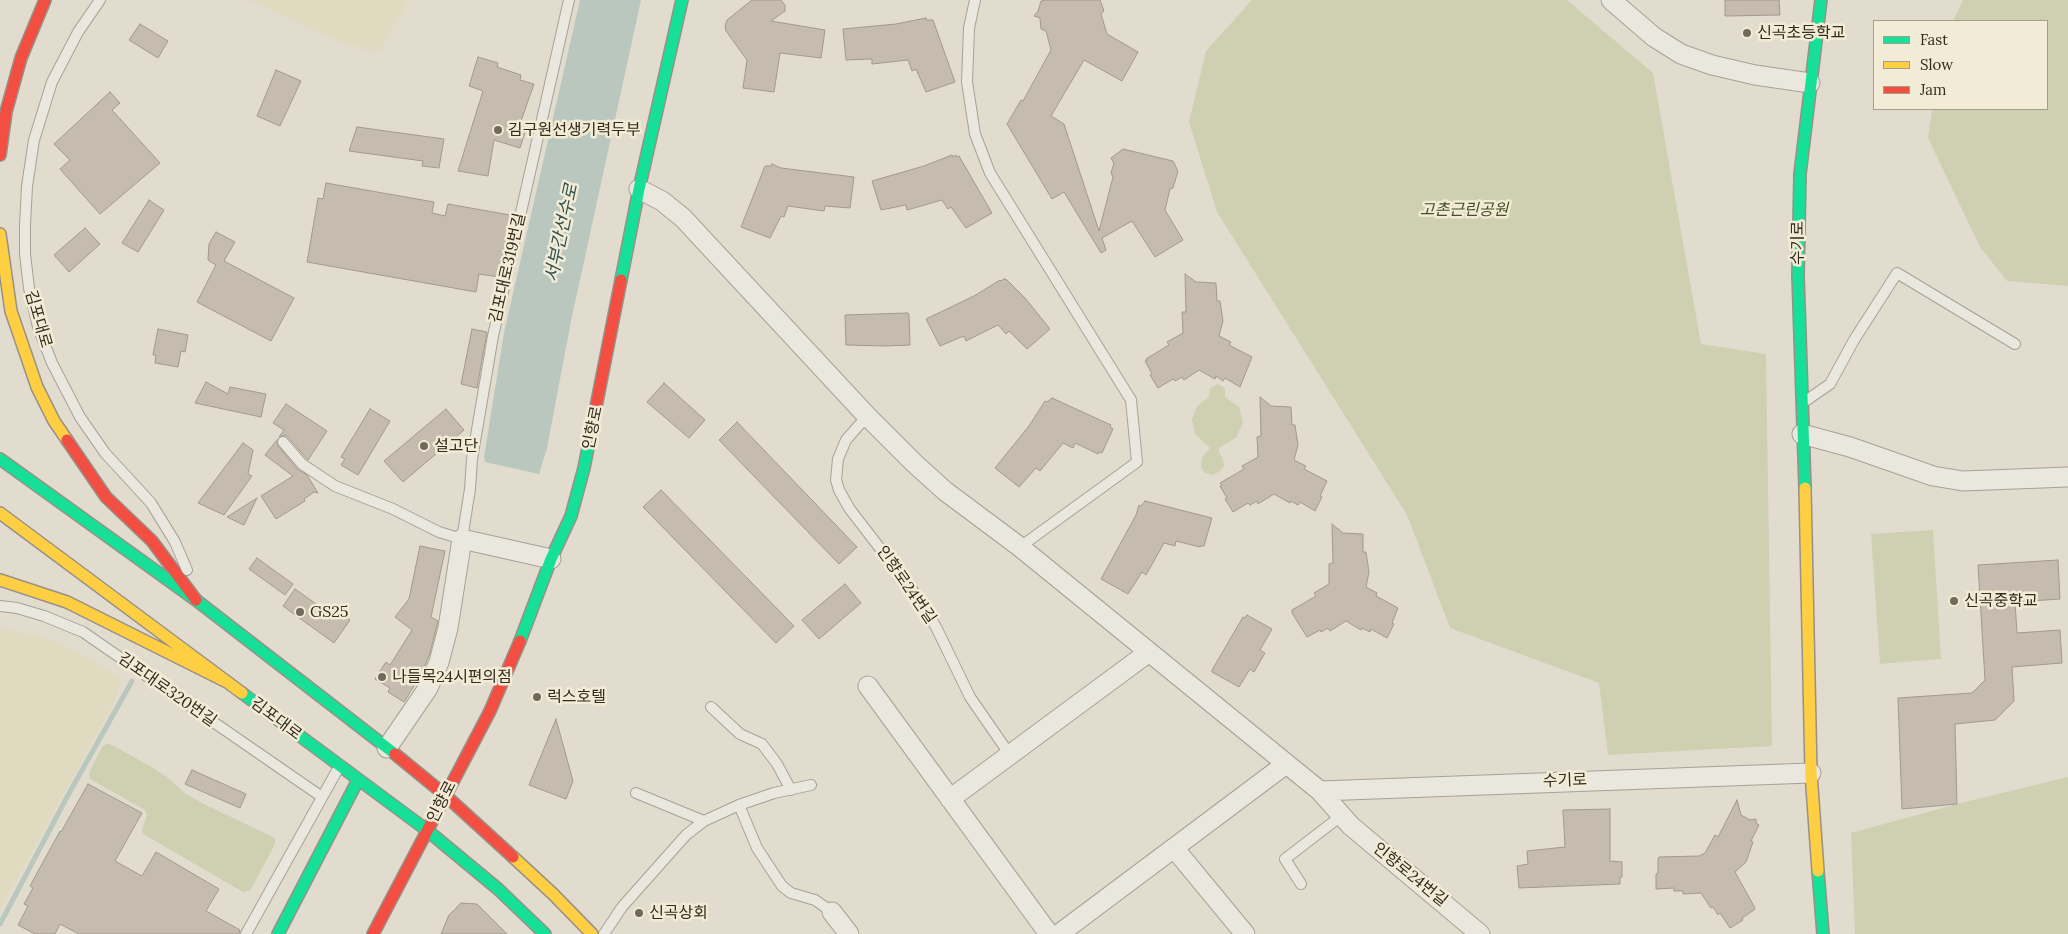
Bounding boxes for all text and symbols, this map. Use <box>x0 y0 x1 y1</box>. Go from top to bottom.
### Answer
legend <box>1873 20 2048 110</box>
place label: 신곡초등학교 <box>1757 23 1845 43</box>
marker: 신곡초등학교 <box>1741 27 1753 39</box>
text: Fast <box>1920 30 1948 49</box>
text: Slow <box>1920 55 1953 74</box>
text: Jam <box>1920 80 1947 99</box>
place label: 김구원선생기력두부 <box>508 120 640 140</box>
marker: 김구원선생기력두부 <box>492 124 504 136</box>
water label: 서부간선수로 <box>541 182 583 284</box>
park label: 고촌근린공원 <box>1420 200 1508 220</box>
street label: 김포대로319번길 <box>486 211 530 325</box>
street label: 수기로 <box>1788 221 1808 265</box>
street label: 김포대로 <box>21 288 55 350</box>
street label: 인향로 <box>579 404 607 452</box>
place label: 설고단 <box>434 436 478 456</box>
marker: 설고단 <box>418 440 430 452</box>
street label: 인향로24번길 <box>872 542 940 628</box>
place label: 신곡중학교 <box>1964 591 2038 611</box>
marker: 신곡중학교 <box>1948 595 1960 607</box>
place label: GS25 <box>310 602 349 622</box>
marker: GS25 <box>294 606 306 618</box>
street label: 김포대로320번길 <box>114 649 220 731</box>
place label: 나들목24시편의점 <box>392 667 512 687</box>
marker: 나들목24시편의점 <box>376 671 388 683</box>
place label: 럭스호텔 <box>547 687 606 707</box>
marker: 럭스호텔 <box>531 691 543 703</box>
street label: 김포대로 <box>247 694 305 744</box>
street label: 수기로 <box>1543 771 1587 791</box>
street label: 인향로 <box>423 778 461 826</box>
street label: 인향로24번길 <box>1369 839 1451 911</box>
place label: 신곡상회 <box>649 903 708 923</box>
marker: 신곡상회 <box>633 907 645 919</box>

